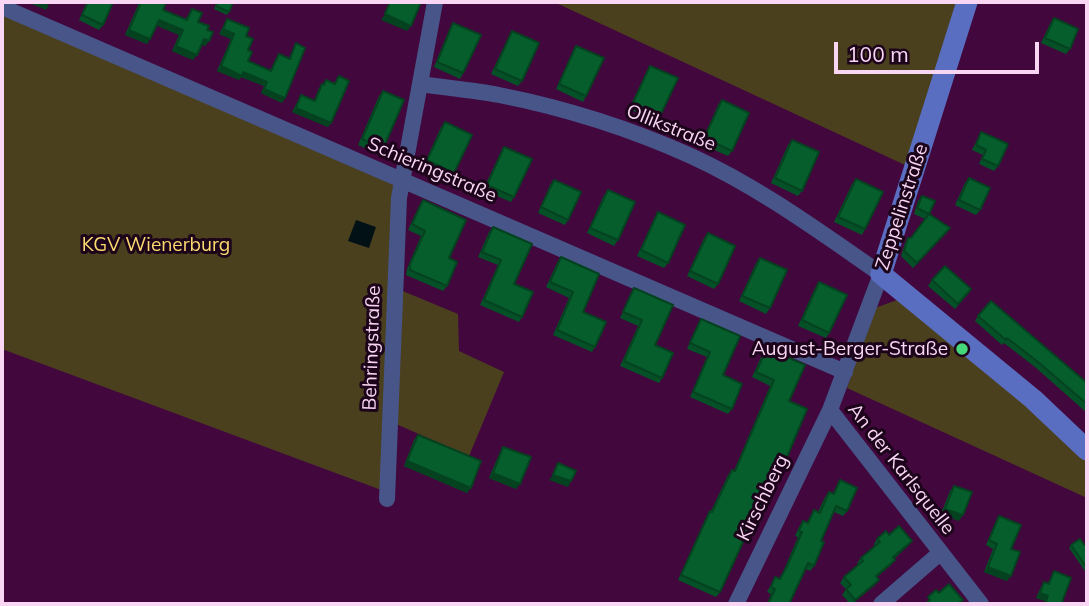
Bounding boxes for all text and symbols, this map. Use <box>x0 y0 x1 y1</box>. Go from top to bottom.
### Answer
scale bar <box>837 28 1042 72</box>
text: 100 m <box>847 41 909 67</box>
street label: Ollikstraße <box>623 100 719 156</box>
street label: Schieringstraße <box>364 133 500 207</box>
street label: Zeppelinstraße <box>871 141 933 273</box>
park label: KGV Wienerburg <box>82 234 230 256</box>
street label: Behringstraße <box>358 285 386 411</box>
place label: August-Berger-Straße <box>752 338 948 360</box>
marker: August-Berger-Straße <box>954 341 970 357</box>
street label: An der Karlsquelle <box>843 399 959 539</box>
street label: Kirschberg <box>732 451 794 545</box>

